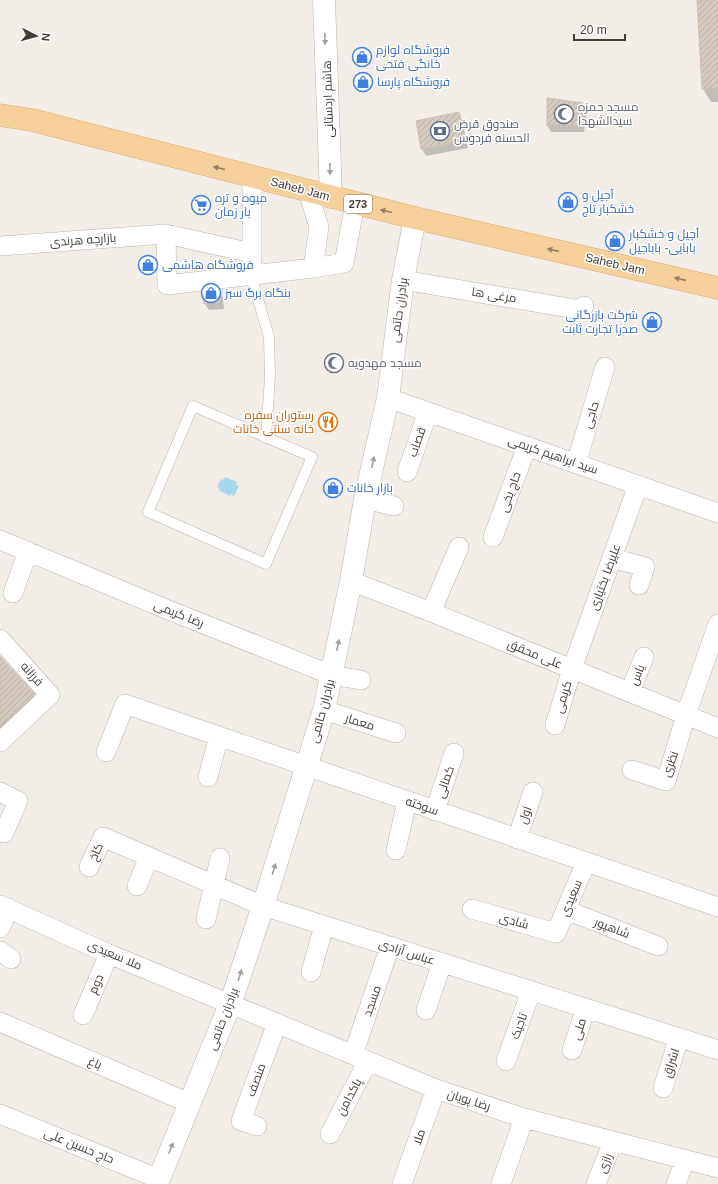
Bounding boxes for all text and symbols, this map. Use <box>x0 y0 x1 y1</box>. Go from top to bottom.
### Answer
north arrow <box>16 16 56 56</box>
scale bar <box>574 16 625 42</box>
text: 20 m <box>580 23 607 37</box>
text: N <box>40 32 52 42</box>
one-way arrow <box>322 33 329 45</box>
place label: فروشگاه لوازم خانگی فتحی <box>376 43 450 71</box>
shop icon: فروشگاه لوازم خانگی فتحی <box>351 46 373 68</box>
street label: هاشم اردستانی <box>320 60 337 138</box>
shop icon: فروشگاه پارسا <box>352 71 374 93</box>
place label: فروشگاه پارسا <box>377 75 450 91</box>
place label: مسجد حمزه سیدالشهدا <box>578 100 638 128</box>
mosque icon: مسجد حمزه سیدالشهدا <box>553 103 575 125</box>
place label: صندوق قرض الحسنه فردوس <box>454 117 530 145</box>
bank icon: صندوق قرض الحسنه فردوس <box>429 120 451 142</box>
one-way arrow <box>327 163 334 175</box>
one-way arrow <box>213 165 225 171</box>
street label: Saheb Jam <box>269 174 331 204</box>
place label: آجیل و خشکبار تاج <box>582 188 634 217</box>
place label: میوه و تره بار زمان <box>215 191 267 219</box>
shop icon: آجیل و خشکبار تاج <box>557 191 579 213</box>
supermarket icon: میوه و تره بار زمان <box>190 194 212 216</box>
road number: 273 <box>344 195 372 213</box>
one-way arrow <box>380 207 392 213</box>
place label: آجیل و خشکبار بابایی- باباجیل <box>628 227 700 255</box>
shop icon: آجیل و خشکبار بابایی- باباجیل <box>604 230 626 252</box>
street label: بازارچه هرندی <box>49 231 117 251</box>
one-way arrow <box>547 246 559 252</box>
street label: Saheb Jam <box>584 250 646 278</box>
shop icon: فروشگاه هاشمی <box>137 254 159 276</box>
place label: فروشگاه هاشمی <box>162 258 253 272</box>
one-way arrow <box>674 276 686 282</box>
street label: برادران حاتمی <box>387 277 411 343</box>
shop icon: بنگاه برگ سبز <box>200 282 222 304</box>
street label: مرغی ها <box>470 285 518 305</box>
place label: بنگاه برگ سبز <box>224 286 291 300</box>
place label: شرکت بازرگانی صدرا تجارت ثابت <box>562 308 638 336</box>
shop icon: شرکت بازرگانی صدرا تجارت ثابت <box>641 311 663 333</box>
mosque icon: مسجد مهدویه <box>323 352 345 374</box>
place label: مسجد مهدویه <box>348 356 422 370</box>
street label: حاجی <box>580 400 602 430</box>
place label: رستوران سفره خانه سنتی خانات <box>233 408 314 436</box>
restaurant icon: رستوران سفره خانه سنتی خانات <box>317 411 339 433</box>
street label: قصاب <box>405 425 429 459</box>
street label: سید ابراهیم کریمی <box>506 433 600 478</box>
one-way arrow <box>370 456 376 468</box>
street label: حاج یخی <box>496 470 525 514</box>
shop icon: بازار خانات <box>322 477 344 499</box>
place label: بازار خانات <box>347 481 393 495</box>
street label: علیرضا بختیاری <box>587 542 623 612</box>
street label: رضا کریمی <box>152 598 206 630</box>
street label: علی محقق <box>505 637 565 671</box>
one-way arrow <box>335 639 341 651</box>
street label: فرزانه <box>18 659 46 689</box>
street label: یاس <box>627 662 648 687</box>
street label: برادران حاتمی <box>307 677 337 745</box>
street label: کریمی <box>551 679 575 715</box>
street label: معمار <box>343 711 376 733</box>
street label: نظری <box>659 749 681 779</box>
street label: کمالی <box>433 764 457 800</box>
street label: سوخته <box>404 794 440 818</box>
street label: اول <box>515 804 535 826</box>
street label: کاخ <box>86 841 107 863</box>
one-way arrow <box>271 863 277 875</box>
street label: سعیدی <box>557 878 585 918</box>
street label: شادی <box>498 910 530 932</box>
street label: شاهپور <box>591 915 632 942</box>
street label: عباس آزادی <box>377 936 437 968</box>
street label: ملا سعیدی <box>86 937 144 973</box>
one-way arrow <box>237 969 243 981</box>
street label: دوم <box>86 972 107 996</box>
street label: مسجد <box>360 984 384 1018</box>
street label: برادران حاتمی <box>205 986 241 1052</box>
street label: تاجیک <box>508 1010 530 1041</box>
street label: ملی <box>569 1016 589 1042</box>
street label: اشراق <box>660 1047 682 1079</box>
street label: باغ <box>86 1054 104 1073</box>
street label: منصف <box>244 1062 268 1098</box>
street label: پاکدامن <box>333 1075 367 1119</box>
street label: رضا پویان <box>445 1086 492 1115</box>
street label: حاج حسین علی <box>42 1126 116 1167</box>
street label: ملا <box>410 1127 428 1147</box>
one-way arrow <box>169 1141 175 1153</box>
street label: رازی <box>595 1151 615 1175</box>

